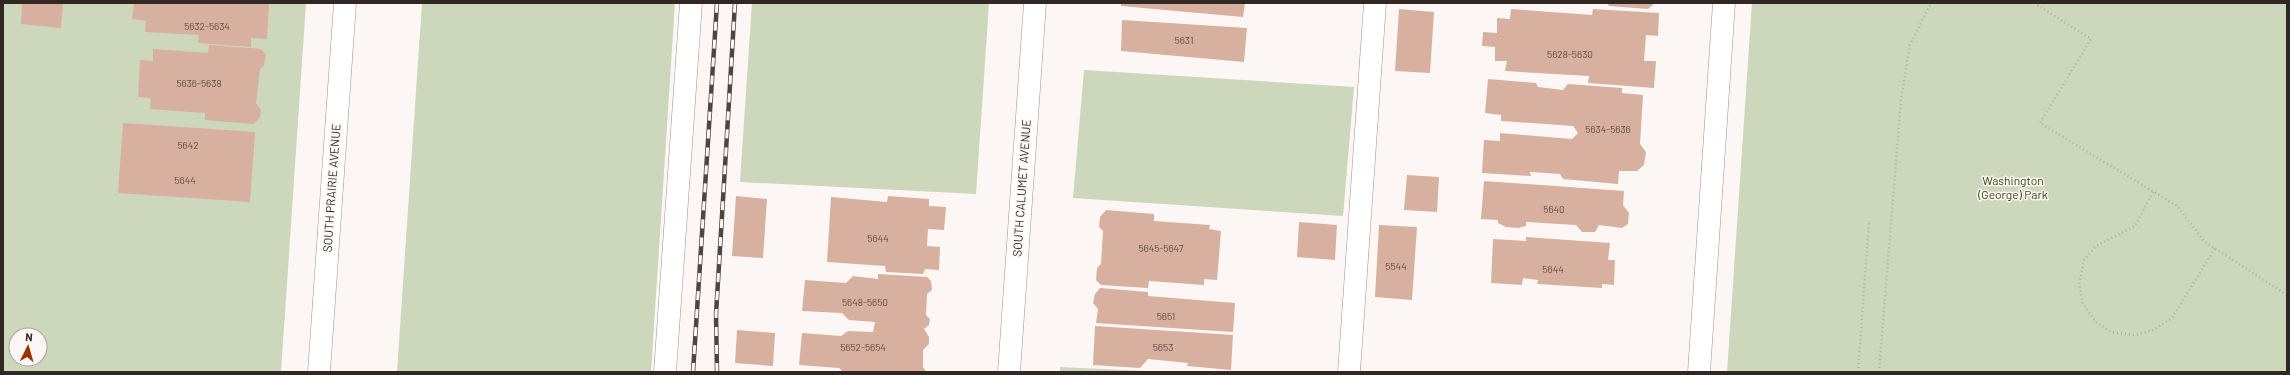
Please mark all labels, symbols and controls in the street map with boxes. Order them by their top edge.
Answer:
house number: 5632-5634 [184,20,230,32]
house number: 5631 [1175,34,1193,46]
house number: 5628-5630 [1547,48,1593,60]
house number: 5636-5638 [176,77,222,89]
street label: SOUTH CALUMET AVENUE [1009,119,1033,257]
street label: SOUTH PRAIRIE AVENUE [320,123,342,253]
house number: 5634-5636 [1585,123,1631,135]
house number: 5642 [177,139,199,151]
park label: Washington (George) Park [1977,173,2048,201]
house number: 5644 [174,174,196,186]
house number: 5640 [1543,203,1565,215]
house number: 5644 [867,232,889,244]
house number: 5645-5647 [1138,242,1184,254]
house number: 5544 [1385,260,1407,272]
house number: 5644 [1542,263,1564,275]
house number: 5648-5650 [842,296,888,308]
house number: 5651 [1157,310,1175,322]
north arrow [8,327,48,367]
text: N [25,330,33,343]
house number: 5652-5654 [840,341,886,353]
house number: 5653 [1153,341,1173,353]

